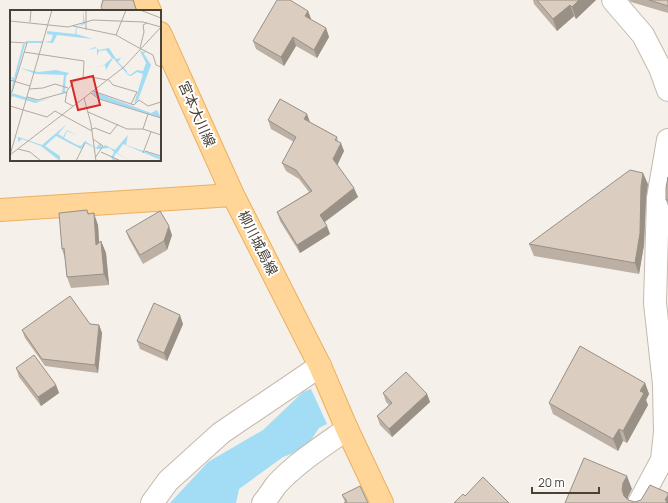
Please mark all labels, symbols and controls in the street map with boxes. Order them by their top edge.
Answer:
inset map [10,10,161,161]
street label: 宮本大川線 [175,78,220,150]
street label: 柳川城島線 [234,207,283,278]
scale bar [532,469,599,495]
text: 20 m [538,474,565,491]

